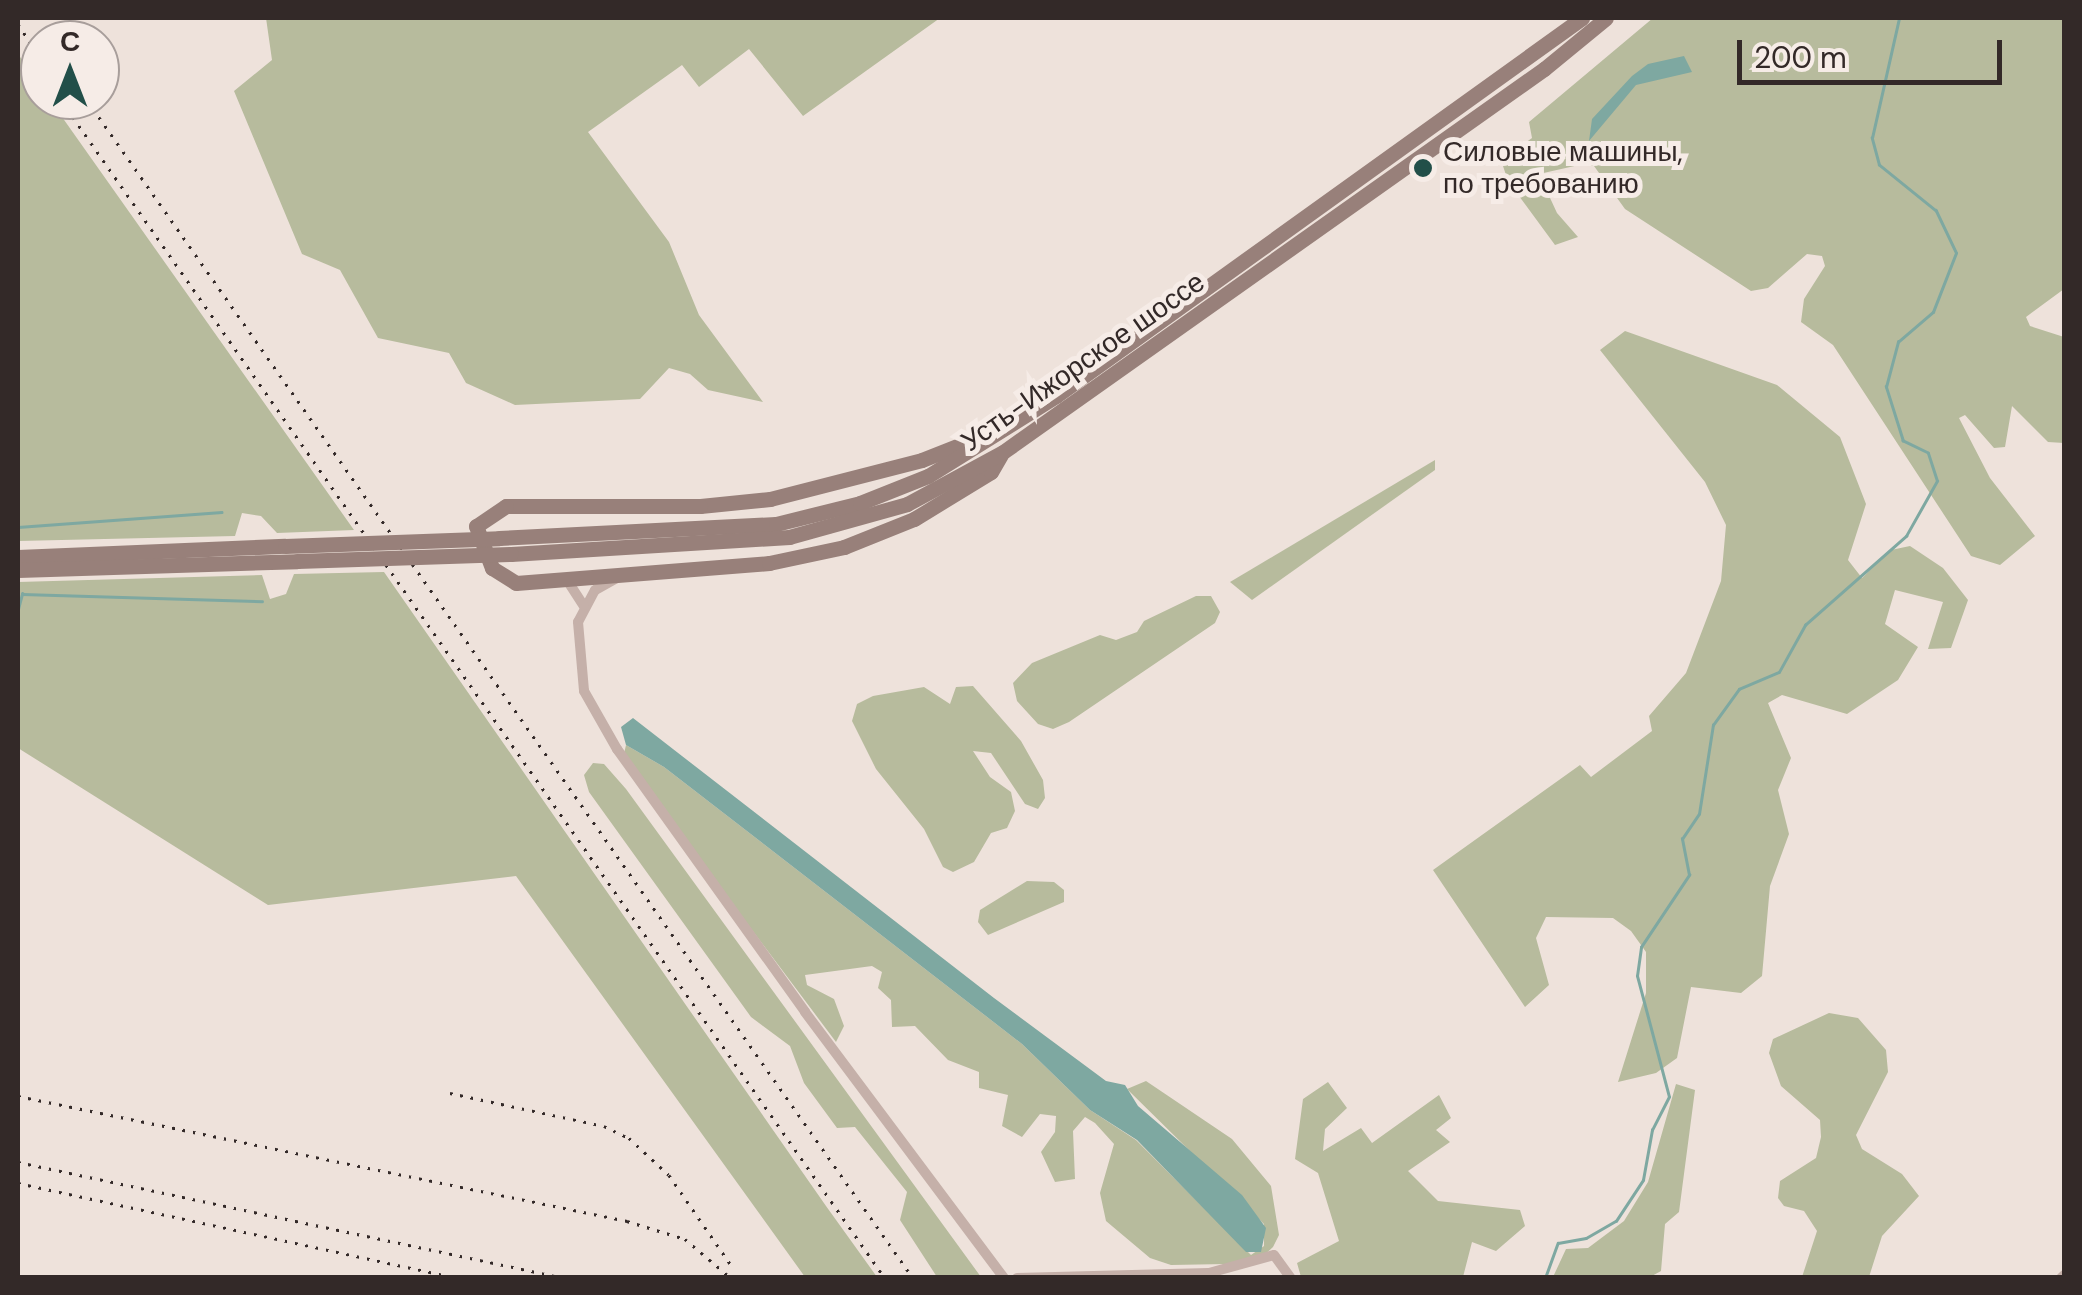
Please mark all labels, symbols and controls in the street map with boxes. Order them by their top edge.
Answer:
north arrow [20,20,120,120]
scale bar [1742,20,2007,82]
text: С [60,23,80,60]
text: 200 m [1754,38,1847,77]
place label: Силовые машины, по требованию [1443,135,1683,201]
marker: Силовые машины, по требованию [1412,157,1434,179]
street label: Усть-Ижорское шоссе [955,265,1211,459]

